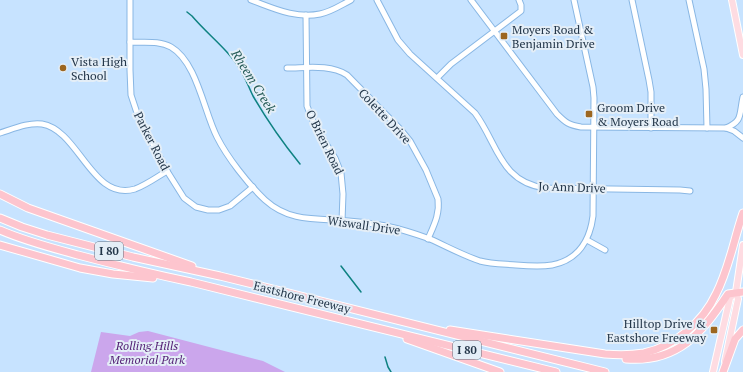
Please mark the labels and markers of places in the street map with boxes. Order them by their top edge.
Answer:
place label: Moyers Road & Benjamin Drive [512,22,595,51]
marker: Moyers Road & Benjamin Drive [499,31,509,41]
place label: Vista High School [71,54,127,83]
marker: Vista High School [58,63,68,73]
place label: Groom Drive & Moyers Road [597,100,679,129]
marker: Groom Drive & Moyers Road [584,109,594,119]
place label: Hilltop Drive & Eastshore Freeway [607,316,707,345]
marker: Hilltop Drive & Eastshore Freeway [709,325,719,335]

